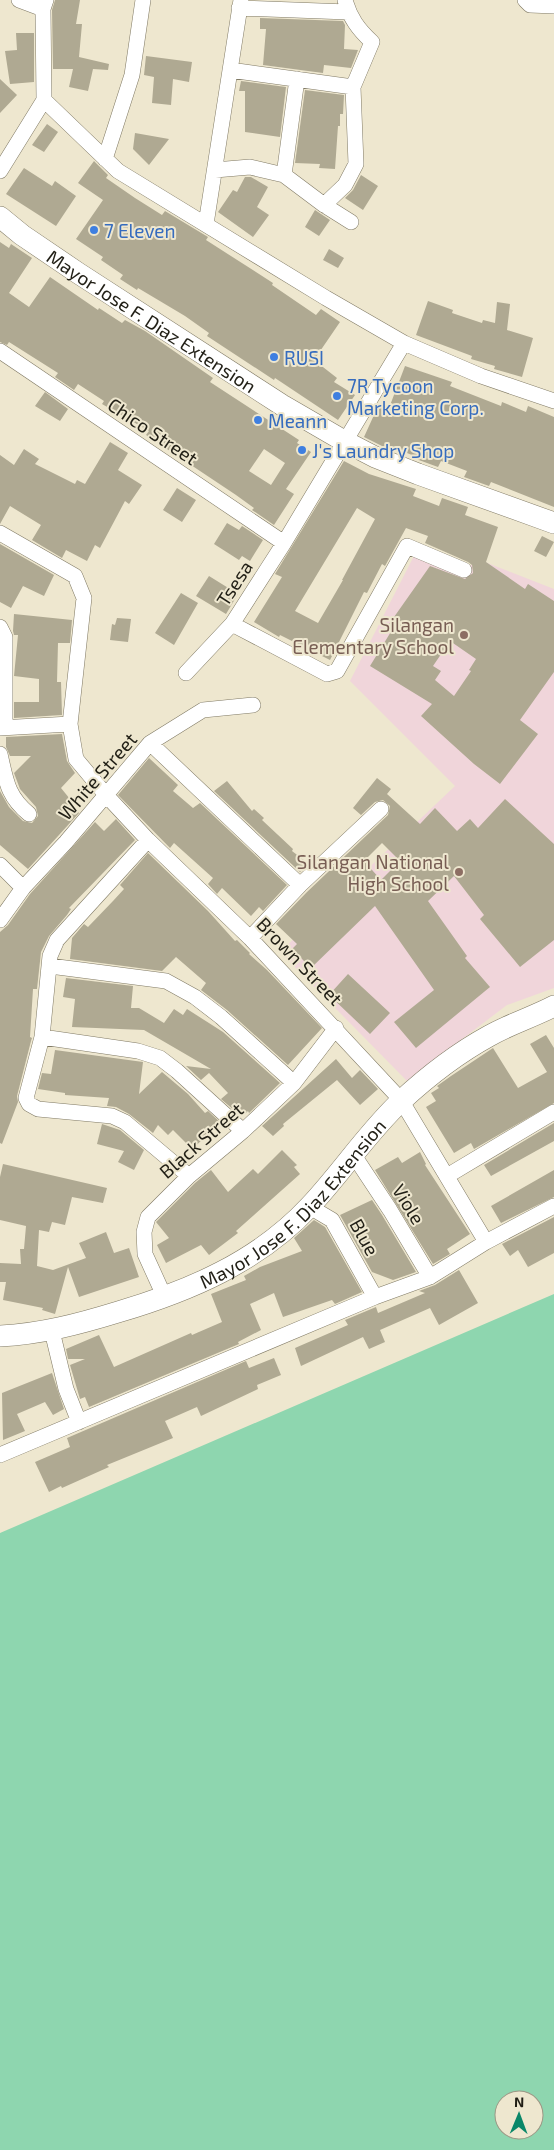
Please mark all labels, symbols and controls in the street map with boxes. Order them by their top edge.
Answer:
place label: 7 Eleven [104,219,176,242]
marker: 7 Eleven [88,224,100,236]
street label: Mayor Jose F. Diaz Extension [43,244,261,397]
place label: RUSI [284,346,324,369]
marker: RUSI [268,351,280,363]
place label: 7R Tycoon Marketing Corp. [347,374,484,419]
marker: 7R Tycoon Marketing Corp. [331,390,343,402]
street label: Chico Street [104,393,202,469]
place label: Meann [268,409,327,432]
marker: Meann [252,414,264,426]
place label: J's Laundry Shop [312,439,454,462]
marker: J's Laundry Shop [296,444,308,456]
street label: Tsesa [211,556,257,610]
place label: Silangan Elementary School [292,613,454,658]
marker: Silangan Elementary School [458,629,470,641]
street label: White Street [53,728,141,824]
place label: Silangan National High School [297,850,449,895]
marker: Silangan National High School [453,866,465,878]
street label: Brown Street [252,912,348,1010]
street label: Black Street [154,1097,248,1183]
street label: Mayor Jose F. Diaz Extension [196,1114,390,1293]
street label: Viole [388,1180,430,1228]
street label: Blue [346,1215,384,1259]
north arrow [494,2090,544,2140]
text: N [514,2093,524,2110]

